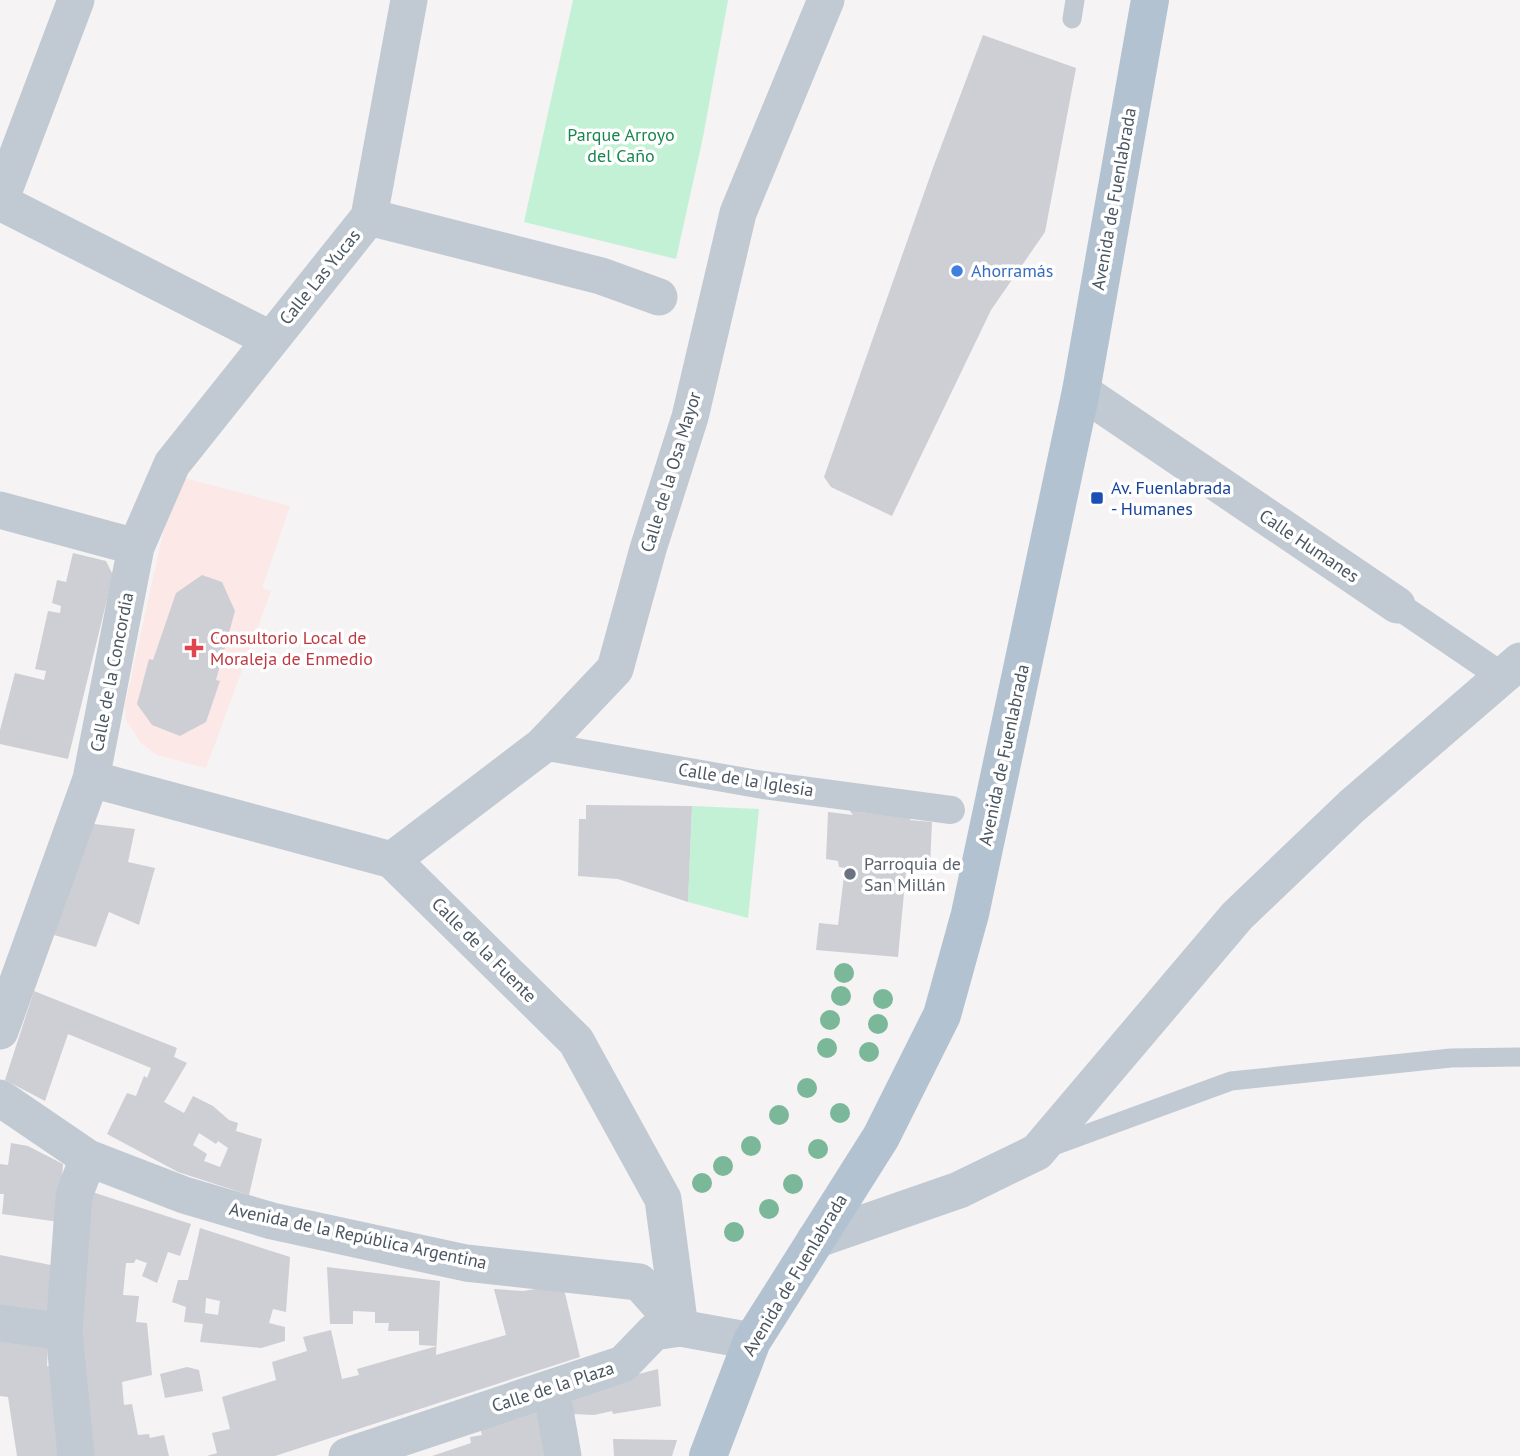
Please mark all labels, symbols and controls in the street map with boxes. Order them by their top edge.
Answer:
street label: Avenida de Fuenlabrada [1086,106,1141,292]
park label: Parque Arroyo del Caño [567,123,675,167]
street label: Calle Las Yucas [274,224,365,329]
place label: Ahorramás [971,259,1053,282]
marker: Ahorramás [949,263,965,279]
street label: Calle de la Osa Mayor [635,389,706,555]
place label: Av. Fuenlabrada - Humanes [1111,476,1231,520]
marker: Av. Fuenlabrada - Humanes [1089,490,1105,506]
street label: Calle Humanes [1255,504,1363,587]
street label: Calle de la Concordia [85,590,138,754]
place label: Consultorio Local de Moraleja de Enmedio [210,626,373,670]
marker: Consultorio Local de Moraleja de Enmedio [184,638,204,658]
street label: Avenida de Fuenlabrada [973,662,1034,848]
street label: Calle de la Iglesia [677,757,815,802]
place label: Parroquia de San Millán [864,852,961,896]
marker: Parroquia de San Millán [842,866,858,882]
street label: Calle de la Fuente [427,892,542,1007]
street label: Avenida de Fuenlabrada [737,1190,852,1360]
street label: Avenida de la República Argentina [227,1197,489,1274]
street label: Calle de la Plaza [489,1356,617,1417]

